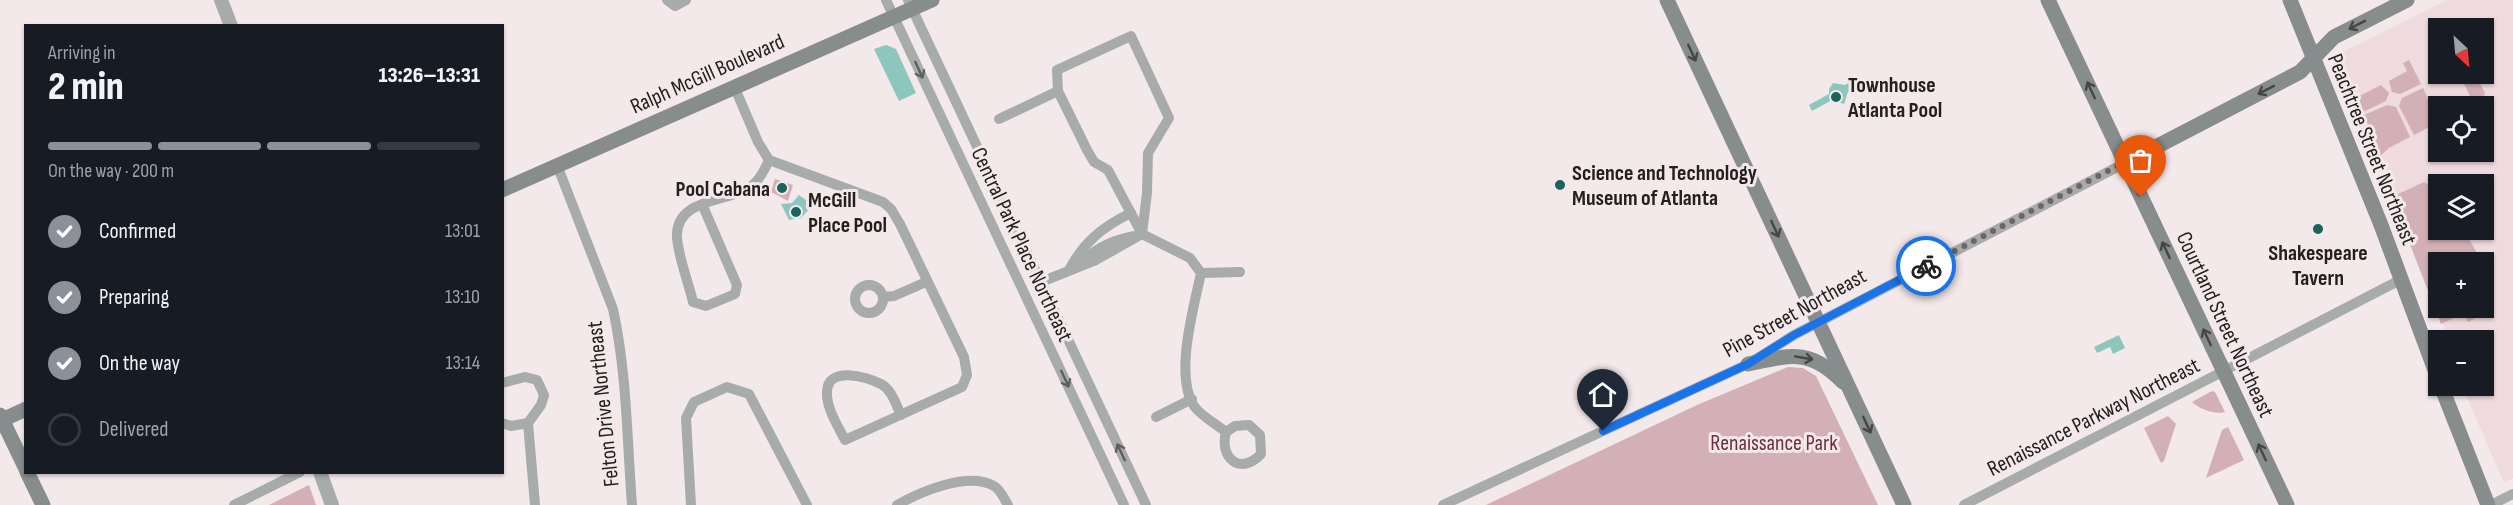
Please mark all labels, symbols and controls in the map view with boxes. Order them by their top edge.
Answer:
north arrow [2428,18,2494,84]
map controls [2428,18,2494,396]
one-way arrow [2349,20,2367,31]
street label: Ralph McGill Boulevard [626,28,789,120]
text: Arriving in [48,41,116,65]
one-way arrow [1686,43,1698,61]
street label: Peachtree Street Northeast [2321,50,2422,249]
one-way arrow [913,60,925,78]
text: 13:26–13:31 [378,62,480,89]
text: 2 min [48,64,124,111]
place label: Townhouse Atlanta Pool [1847,72,1942,124]
one-way arrow [2084,82,2096,100]
one-way arrow [2257,85,2275,96]
marker: Townhouse Atlanta Pool [1829,90,1843,104]
button: locate [2428,96,2494,162]
pin [2115,135,2166,197]
street label: Central Park Place Northeast [965,143,1079,346]
icon: bag [2124,144,2157,177]
text: On the way · 200 m [48,159,174,183]
place label: Science and Technology Museum of Atlanta [1572,160,1757,212]
button: layers [2428,174,2494,240]
place label: Pool Cabana [676,176,770,203]
marker: Science and Technology Museum of Atlanta [1553,178,1567,192]
marker: Pool Cabana [775,181,789,195]
place label: McGill Place Pool [808,187,887,239]
marker: McGill Place Pool [789,205,803,219]
icon: check [48,215,81,248]
text: Confirmed [99,218,176,245]
text: 13:01 [445,219,480,243]
one-way arrow [1769,220,1781,238]
marker: Shakespeare Tavern [2311,222,2325,236]
street label: Courtland Street Northeast [2170,228,2280,422]
courier [1896,236,1956,296]
place label: Shakespeare Tavern [2268,240,2368,292]
one-way arrow [2160,241,2172,259]
icon: bike [1910,250,1943,283]
button: + [2428,252,2494,318]
street label: Pine Street Northeast [1718,263,1872,364]
icon: check [48,281,81,314]
text: Preparing [99,284,169,311]
text: 13:10 [445,285,480,309]
street label: Felton Drive Northeast [581,319,626,488]
one-way arrow [2201,328,2213,346]
button: − [2428,330,2494,396]
icon: check [48,347,81,380]
text: On the way [99,350,180,377]
text: 13:14 [445,351,480,375]
one-way arrow [1794,352,1813,363]
street label: Renaissance Parkway Northeast [1983,352,2205,483]
pin [1577,369,1628,431]
one-way arrow [1060,370,1071,388]
icon: home [1586,378,1619,411]
one-way arrow [1861,415,1873,433]
text: Delivered [99,416,168,443]
park label: Renaissance Park [1710,430,1838,457]
one-way arrow [1114,444,1126,462]
one-way arrow [2255,444,2267,462]

